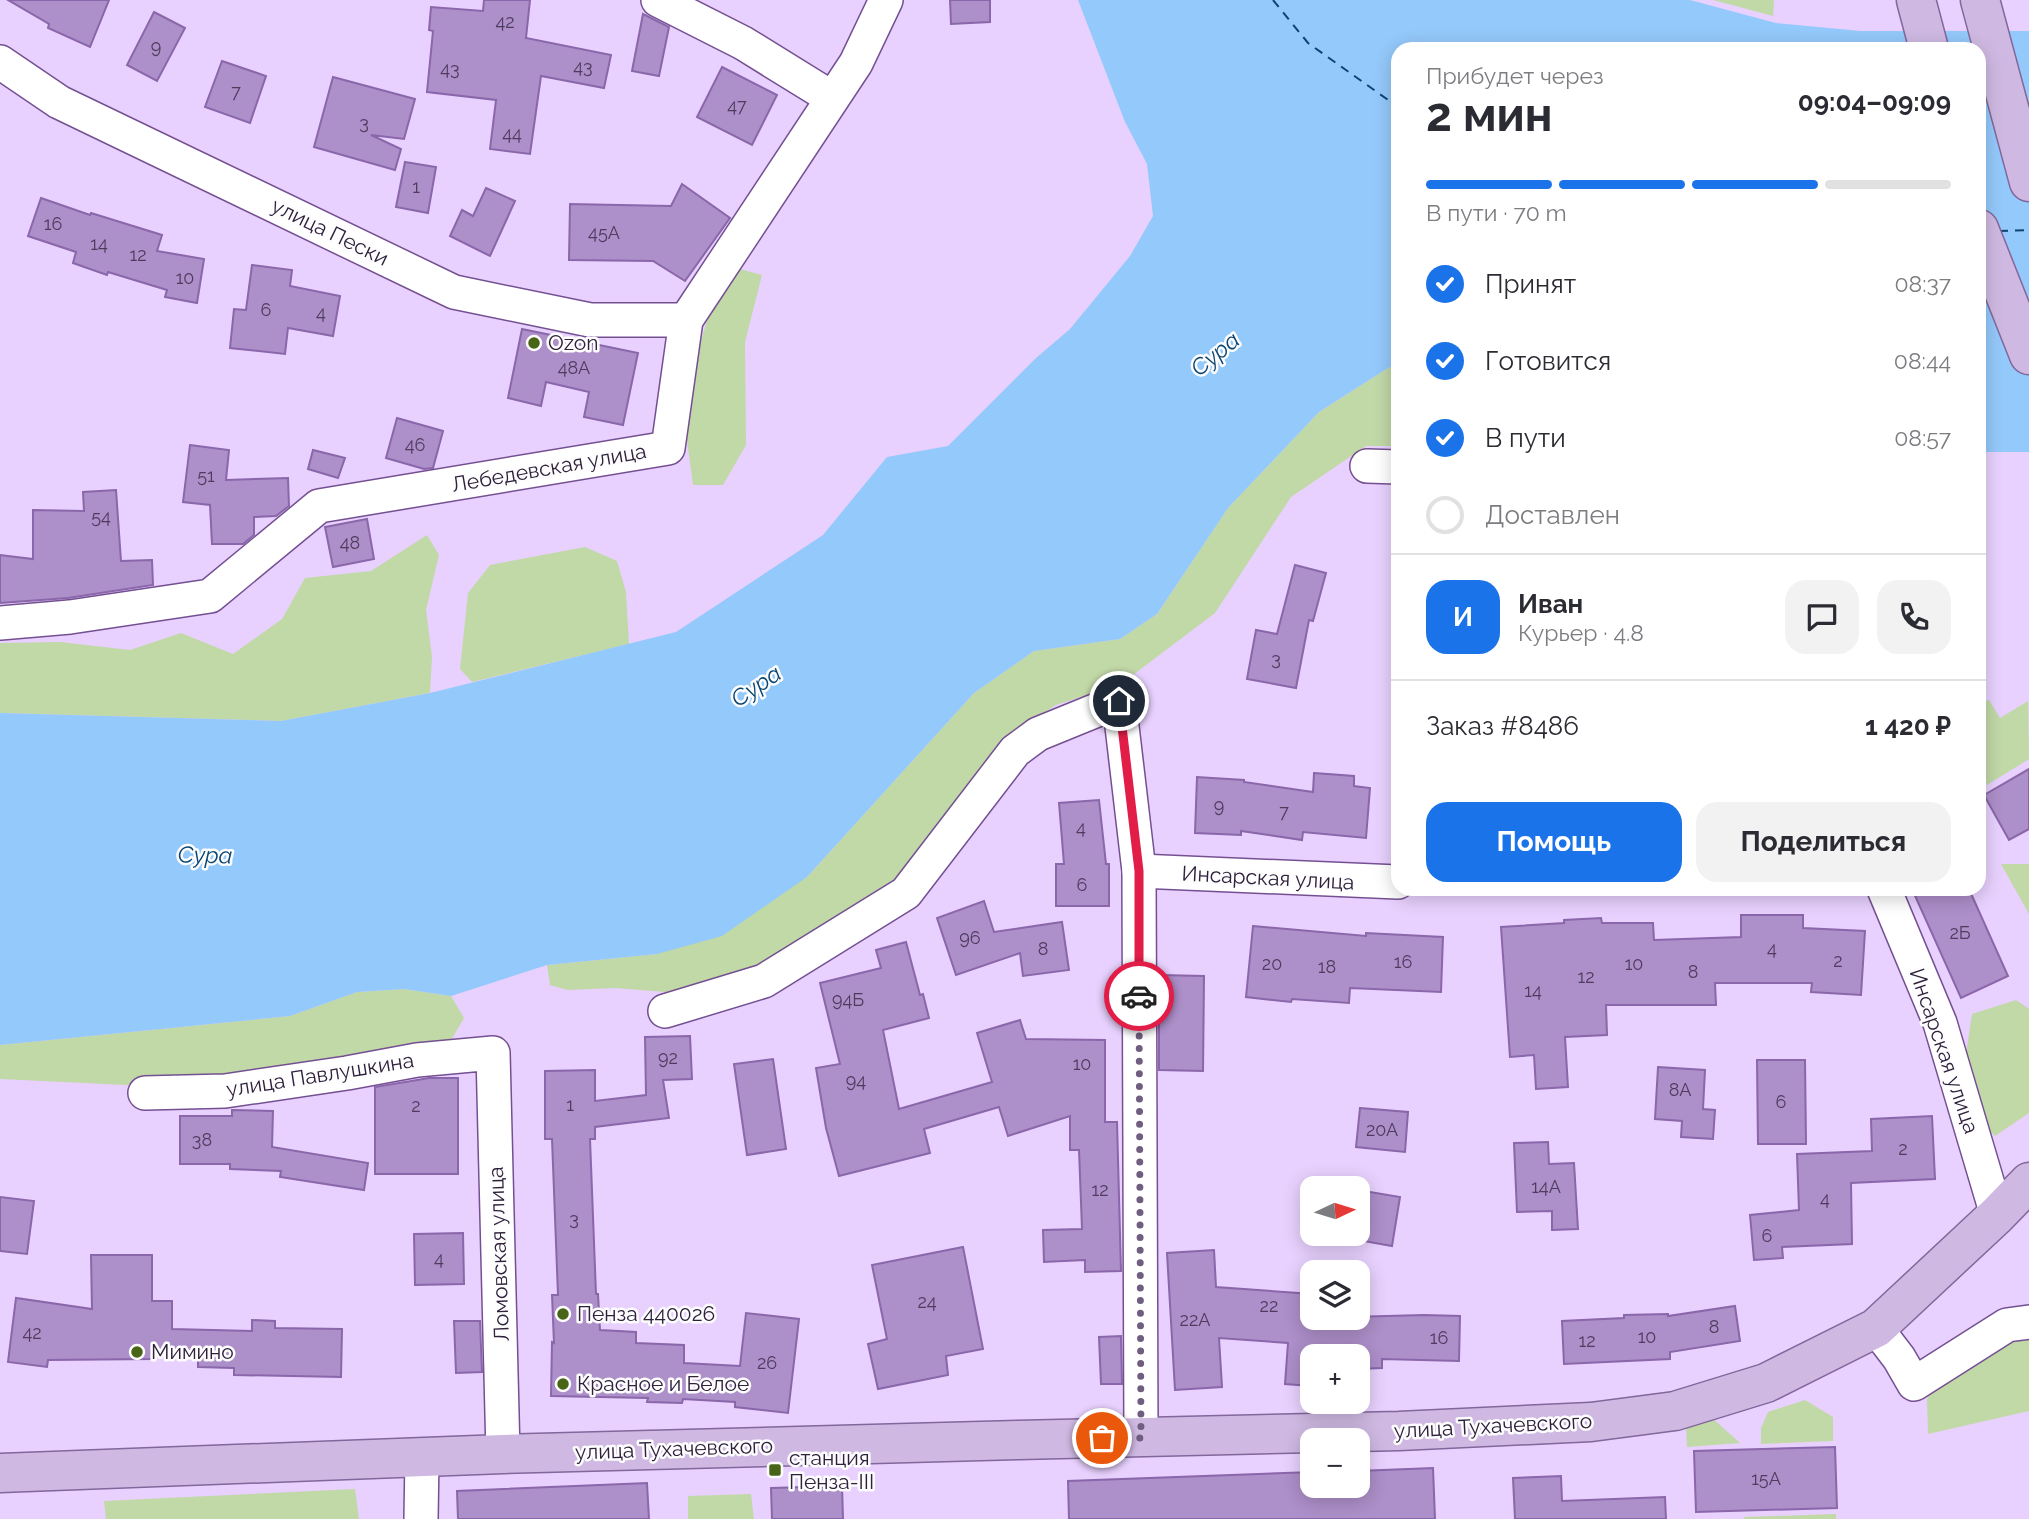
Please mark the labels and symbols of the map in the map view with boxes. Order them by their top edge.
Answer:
house number: 42 [495,11,515,32]
house number: 9 [151,36,161,57]
house number: 43 [573,56,593,77]
house number: 43 [440,58,460,79]
house number: 7 [231,81,241,102]
house number: 47 [727,95,747,116]
house number: 3 [359,112,369,133]
house number: 44 [502,123,522,144]
house number: 1 [412,176,420,197]
street label: улица Пески [268,192,393,271]
house number: 16 [44,213,62,234]
house number: 45А [588,222,620,243]
house number: 14 [90,233,108,254]
house number: 12 [129,244,147,265]
house number: 10 [176,267,194,288]
house number: 6 [261,299,272,320]
house number: 4 [316,302,326,323]
water label: Сура [1185,326,1245,381]
place label: Ozon [548,330,599,355]
marker: Ozon [526,335,542,351]
house number: 48А [558,357,590,378]
house number: 46 [405,434,425,455]
street label: Лебедевская улица [450,438,648,497]
house number: 51 [197,465,215,486]
house number: 54 [91,506,111,527]
house number: 48 [340,532,360,553]
house number: 3 [1271,648,1281,669]
water label: Сура [725,659,786,712]
pin [1089,671,1149,731]
house number: 9 [1214,795,1224,816]
house number: 7 [1279,801,1289,822]
house number: 4 [1076,817,1086,838]
water label: Сура [177,841,233,868]
street label: Инсарская улица [1181,860,1355,895]
house number: 6 [1077,874,1088,895]
house number: 2Б [1949,922,1971,943]
house number: 96 [959,927,981,948]
house number: 8 [1038,938,1048,959]
house number: 4 [1767,938,1777,959]
house number: 2 [1833,950,1843,971]
house number: 16 [1394,951,1412,972]
house number: 20 [1262,953,1282,974]
house number: 10 [1625,953,1643,974]
house number: 18 [1318,956,1336,977]
courier [1104,961,1174,1031]
house number: 8 [1688,961,1698,982]
street label: Инсарская улица [1904,965,1984,1137]
house number: 12 [1577,966,1595,987]
house number: 14 [1524,980,1542,1001]
house number: 94Б [832,989,864,1010]
street label: улица Павлушкина [224,1047,416,1102]
house number: 92 [658,1047,678,1068]
house number: 10 [1073,1053,1091,1074]
house number: 94 [846,1070,866,1091]
house number: 8А [1669,1079,1691,1100]
house number: 6 [1776,1091,1787,1112]
house number: 1 [566,1094,574,1115]
house number: 2 [411,1095,421,1116]
house number: 20А [1366,1119,1398,1140]
house number: 38 [192,1129,212,1150]
house number: 2 [1898,1138,1908,1159]
street label: Ломовская улица [483,1166,514,1342]
north arrow [1300,1176,1370,1246]
house number: 14А [1531,1176,1561,1197]
house number: 12 [1091,1179,1109,1200]
house number: 4 [1820,1188,1830,1209]
house number: 3 [569,1208,579,1229]
house number: 6 [1762,1225,1773,1246]
house number: 4 [434,1248,444,1269]
house number: 24 [917,1291,937,1312]
house number: 22 [1260,1295,1278,1316]
place label: Пенза 440026 [577,1301,715,1326]
marker: Пенза 440026 [555,1306,571,1322]
house number: 22А [1180,1309,1210,1330]
house number: 8 [1709,1316,1719,1337]
house number: 42 [22,1322,42,1343]
house number: 10 [1638,1326,1656,1347]
house number: 16 [1430,1327,1448,1348]
house number: 12 [1578,1330,1596,1351]
place label: Мимино [151,1339,234,1364]
marker: Мимино [129,1344,145,1360]
house number: 26 [757,1352,777,1373]
place label: Красное и Белое [577,1371,749,1396]
marker: Красное и Белое [555,1376,571,1392]
pin [1072,1408,1132,1468]
street label: улица Тухачевского [1393,1408,1593,1443]
street label: улица Тухачевского [574,1433,774,1464]
place label: станция Пенза-III [789,1445,874,1494]
marker: станция Пенза-III [767,1462,783,1478]
house number: 15А [1751,1468,1781,1489]

